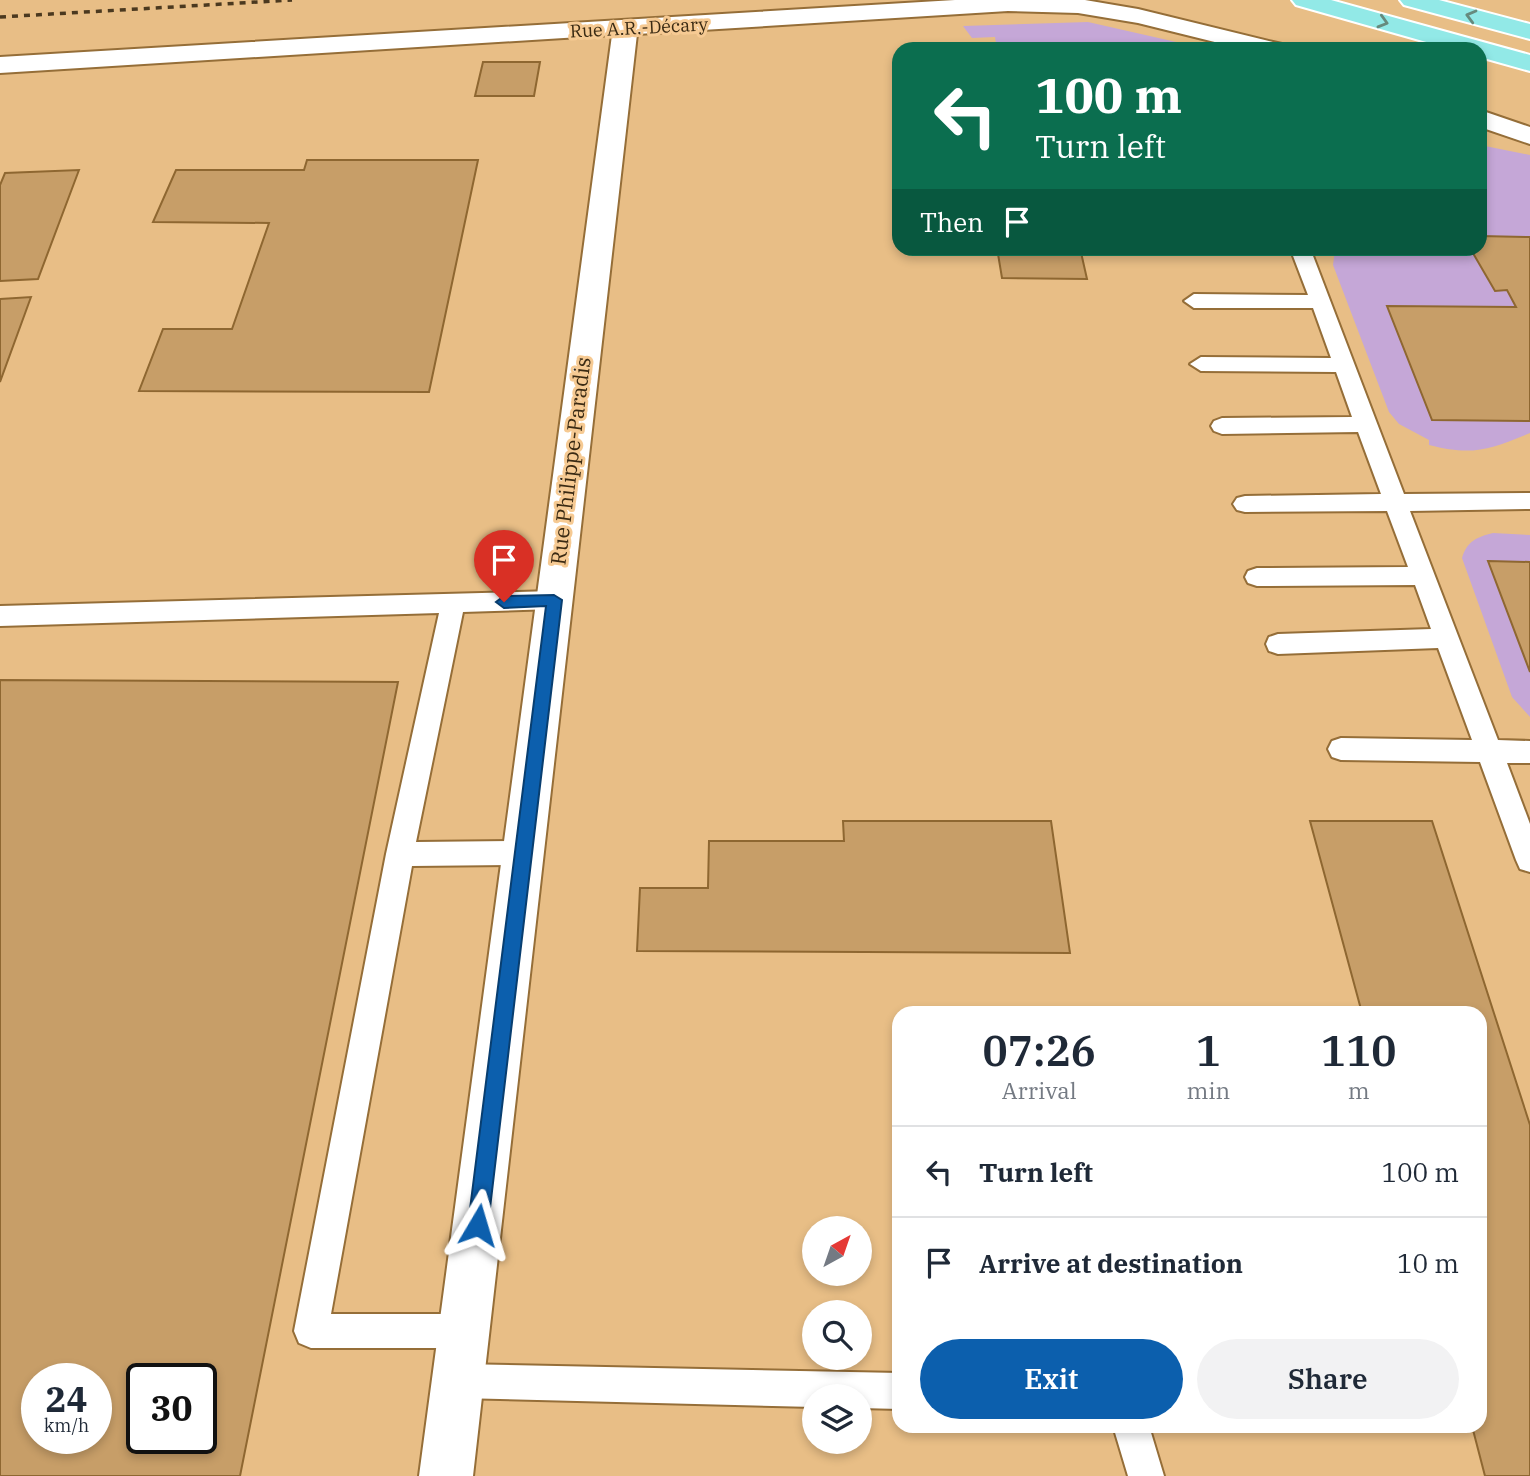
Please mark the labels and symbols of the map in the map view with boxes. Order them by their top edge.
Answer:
one-way arrow [1465,10,1477,24]
street label: Rue A.R.-Décary [569,12,709,43]
one-way arrow [1377,14,1389,28]
street label: Rue Philippe-Paradis [543,355,597,566]
pin [474,530,534,602]
position arrow [441,1188,515,1262]
north arrow [802,1216,872,1286]
speed limit sign: 30 [126,1363,217,1454]

